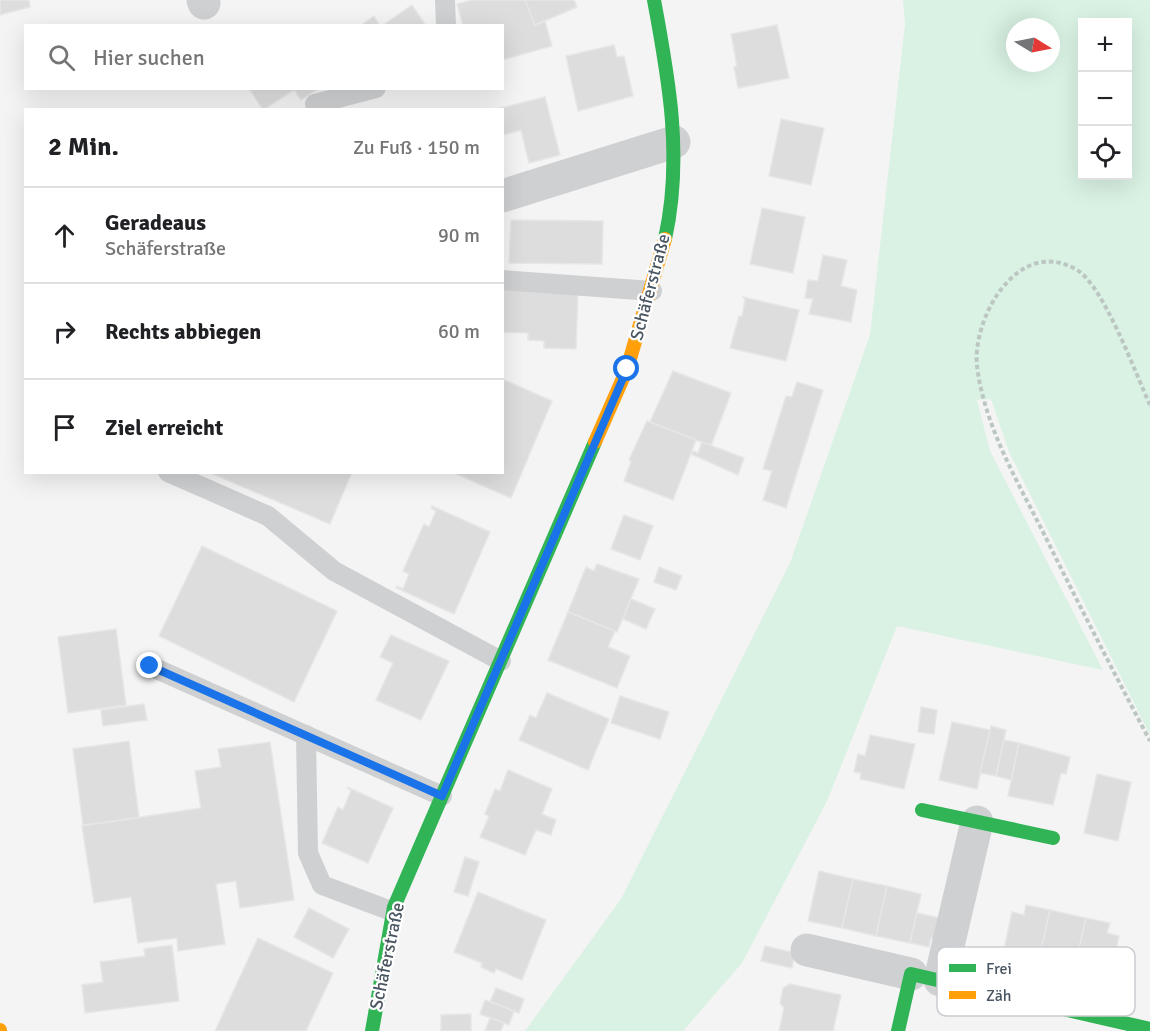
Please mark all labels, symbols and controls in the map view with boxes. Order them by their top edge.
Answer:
north arrow [1006,18,1060,72]
map controls [1078,18,1132,180]
button: + [1078,18,1132,72]
search box [24,24,504,90]
icon: search [45,41,78,74]
text: Hier suchen [93,44,205,71]
button: − [1078,72,1132,126]
button: locate [1078,126,1132,180]
text: 2 Min. [48,131,119,163]
text: Zu Fuß · 150 m [353,135,480,160]
text: Geradeaus [105,209,206,236]
icon: ahead [48,219,81,252]
text: 90 m [438,223,480,248]
street label: Schäferstraße [625,232,675,342]
text: Schäferstraße [105,236,226,261]
icon: right [48,315,81,348]
text: Rechts abbiegen [105,318,261,345]
text: 60 m [438,319,480,344]
route start [613,355,639,381]
icon: arrive [48,411,81,444]
text: Ziel erreicht [105,414,223,441]
route end [136,652,162,678]
street label: Schäferstraße [365,900,409,1012]
legend [937,947,1135,1016]
text: Frei [986,959,1012,979]
text: Zäh [986,986,1012,1006]

